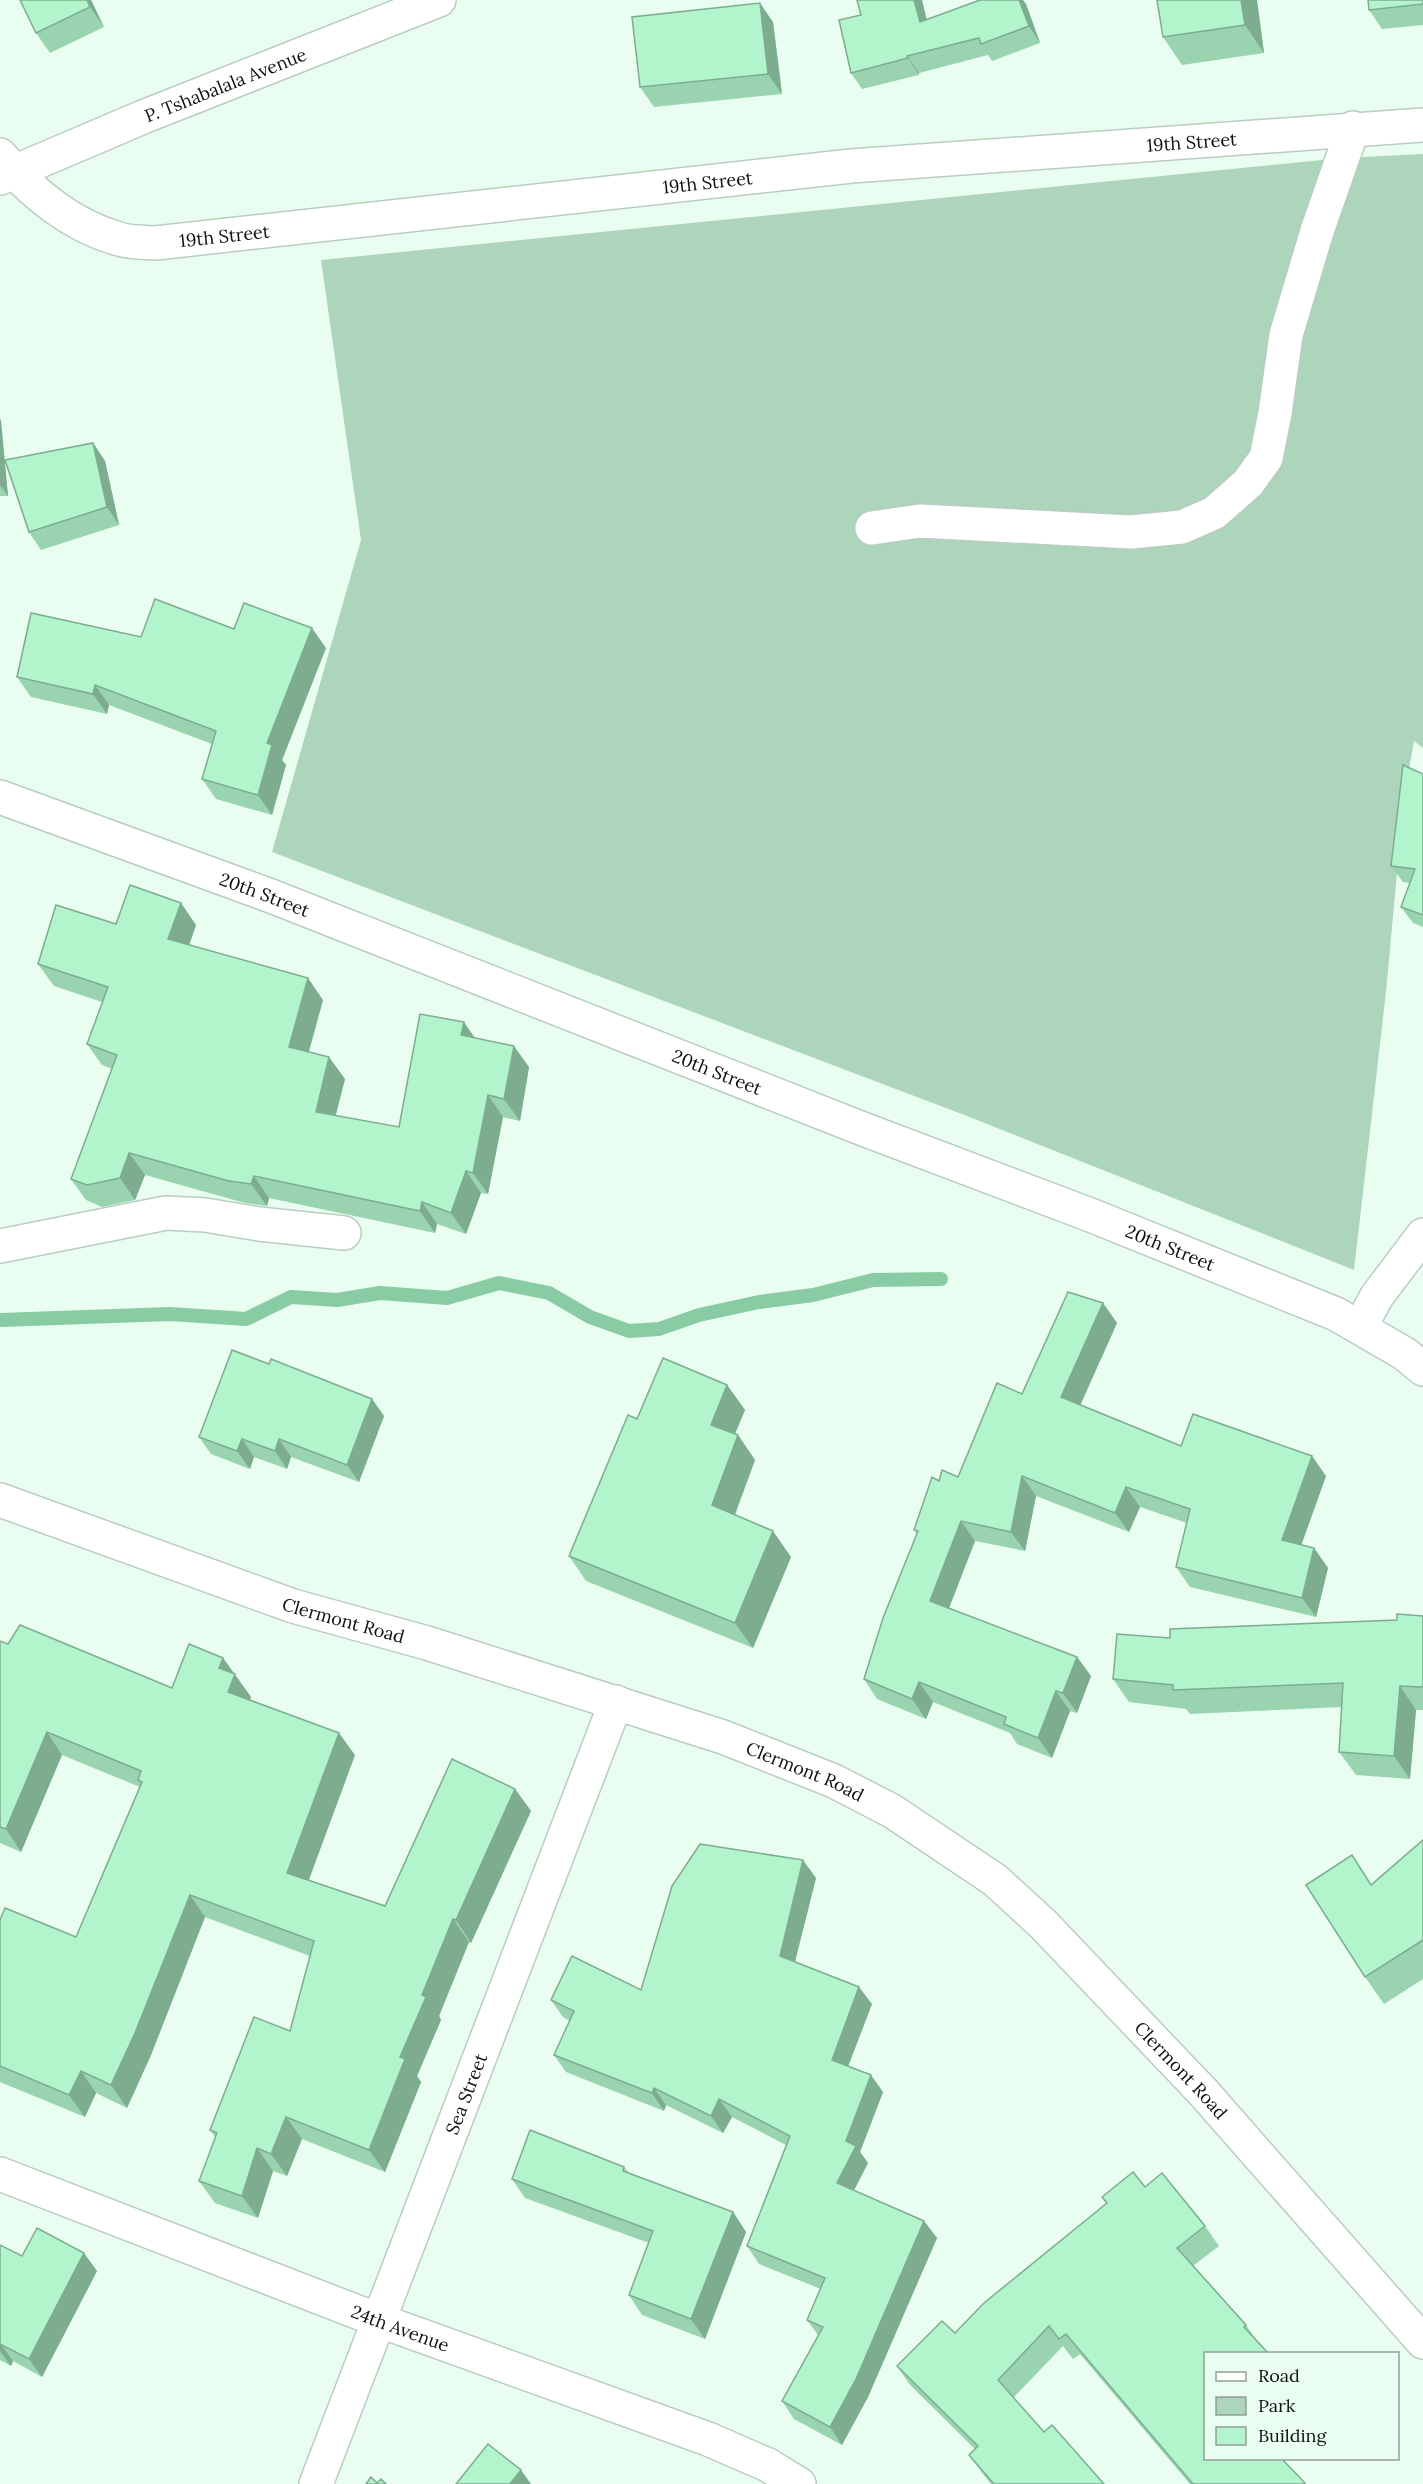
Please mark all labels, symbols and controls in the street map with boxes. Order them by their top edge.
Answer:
street label: P. Tshabalala Avenue [141,42,310,127]
street label: 19th Street [1146,127,1238,156]
street label: 19th Street [661,165,754,198]
street label: 19th Street [178,219,271,252]
street label: 20th Street [217,867,313,922]
street label: 20th Street [669,1044,765,1100]
street label: 20th Street [1122,1219,1218,1276]
street label: Clermont Road [279,1592,408,1648]
street label: Clermont Road [743,1736,868,1806]
street label: Clermont Road [1130,2016,1233,2124]
street label: Sea Street [440,2050,492,2138]
street label: 24th Avenue [348,2299,453,2356]
legend [1204,2352,1399,2460]
text: Road [1258,2364,1300,2387]
text: Park [1258,2394,1296,2417]
text: Building [1258,2424,1328,2447]

